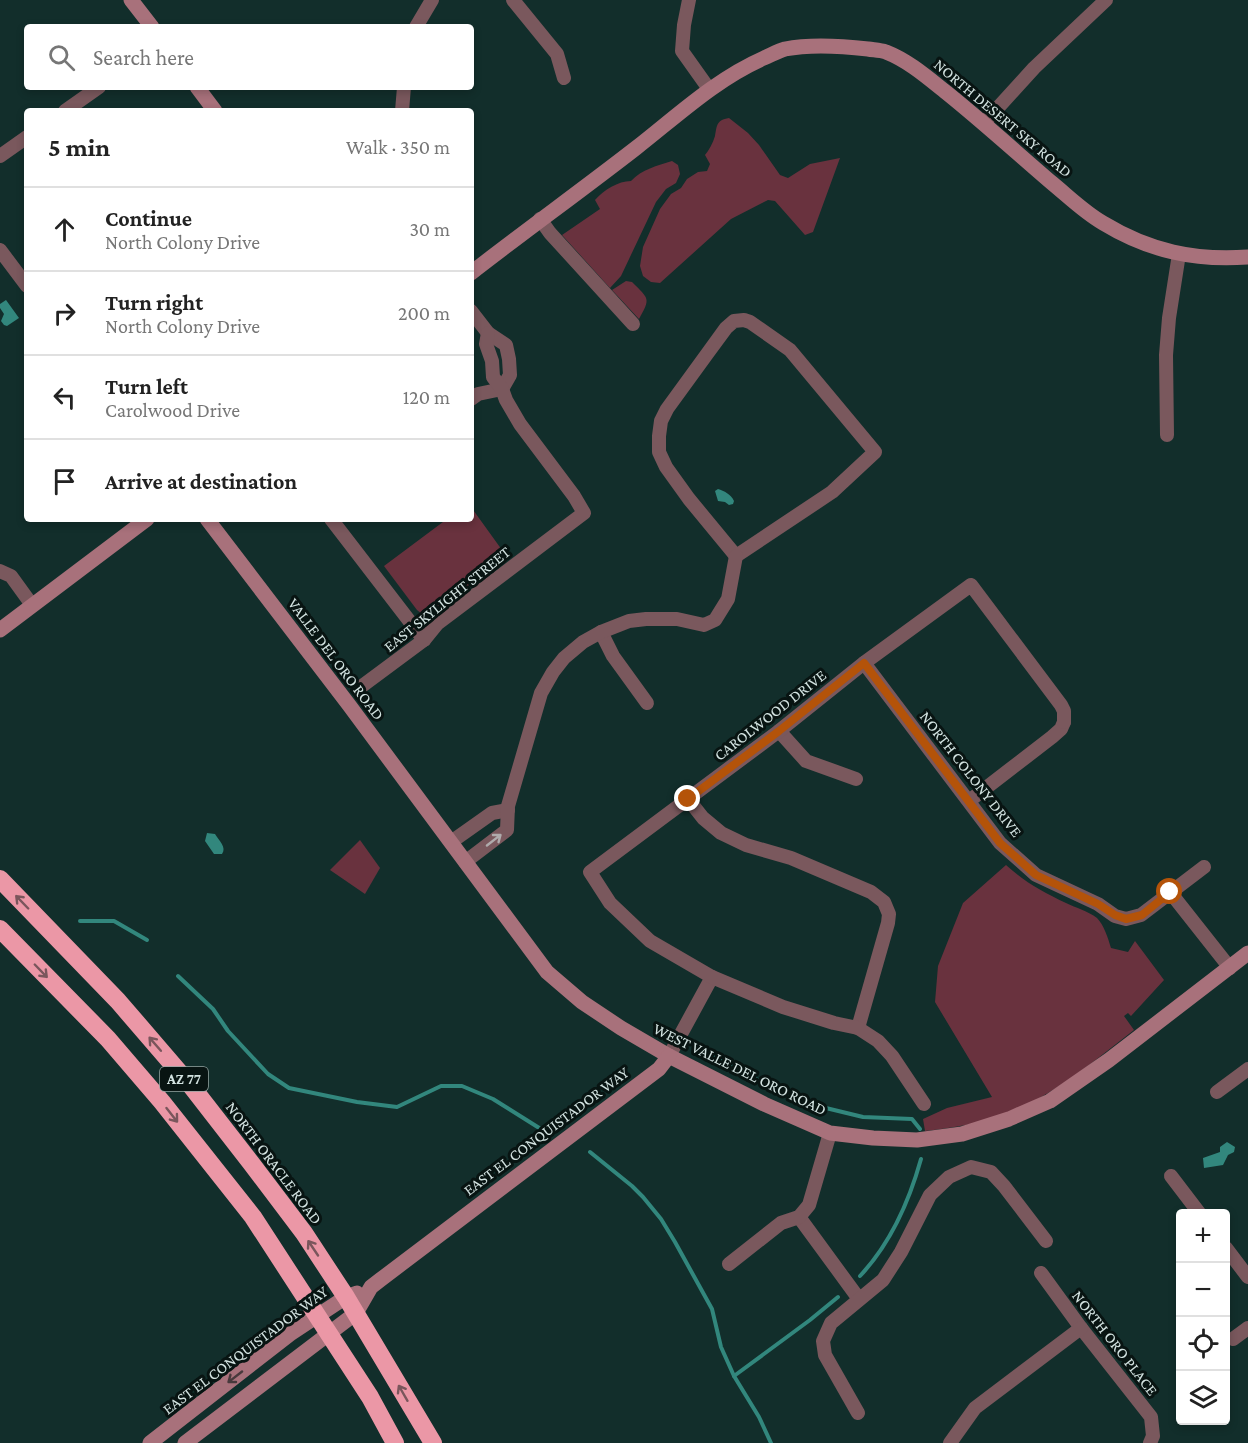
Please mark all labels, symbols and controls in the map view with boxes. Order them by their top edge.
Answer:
search box [24,24,474,90]
icon: search [45,41,78,74]
text: Search here [93,45,194,70]
street label: NORTH DESERT SKY ROAD [931,56,1075,180]
text: 5 min [48,133,110,162]
text: Walk · 350 m [346,136,450,158]
text: Continue [105,206,192,231]
icon: ahead [48,213,81,246]
text: 30 m [409,218,450,240]
text: North Colony Drive [105,231,260,253]
text: Turn right [105,290,203,315]
icon: right [48,297,81,330]
text: 200 m [398,302,450,324]
text: North Colony Drive [105,315,260,337]
text: Turn left [105,374,188,399]
icon: left [48,381,81,414]
text: 120 m [403,386,450,408]
text: Carolwood Drive [105,399,240,421]
icon: arrive [48,465,81,498]
text: Arrive at destination [105,469,297,494]
street label: EAST SKYLIGHT STREET [381,543,514,655]
street label: VALLE DEL ORO ROAD [285,595,387,723]
street label: CAROLWOOD DRIVE [711,666,829,764]
street label: NORTH COLONY DRIVE [917,708,1026,840]
route end [674,785,700,811]
one-way arrow [486,834,502,847]
route start [1156,878,1182,904]
one-way arrow [15,895,29,910]
one-way arrow [33,964,48,979]
street label: WEST VALLE DEL ORO ROAD [651,1020,829,1118]
one-way arrow [148,1037,162,1052]
street label: EAST EL CONQUISTADOR WAY [460,1063,632,1199]
road number: AZ 77 [160,1067,208,1091]
street label: NORTH ORACLE ROAD [223,1099,325,1227]
one-way arrow [166,1107,179,1123]
map controls [1176,1209,1230,1425]
button: + [1176,1209,1230,1263]
one-way arrow [307,1240,319,1257]
button: − [1176,1263,1230,1317]
street label: EAST EL CONQUISTADOR WAY [159,1282,331,1418]
street label: NORTH ORO PLACE [1069,1287,1161,1399]
button: locate [1176,1317,1230,1371]
one-way arrow [228,1370,244,1383]
button: layers [1176,1371,1230,1425]
one-way arrow [397,1384,408,1402]

